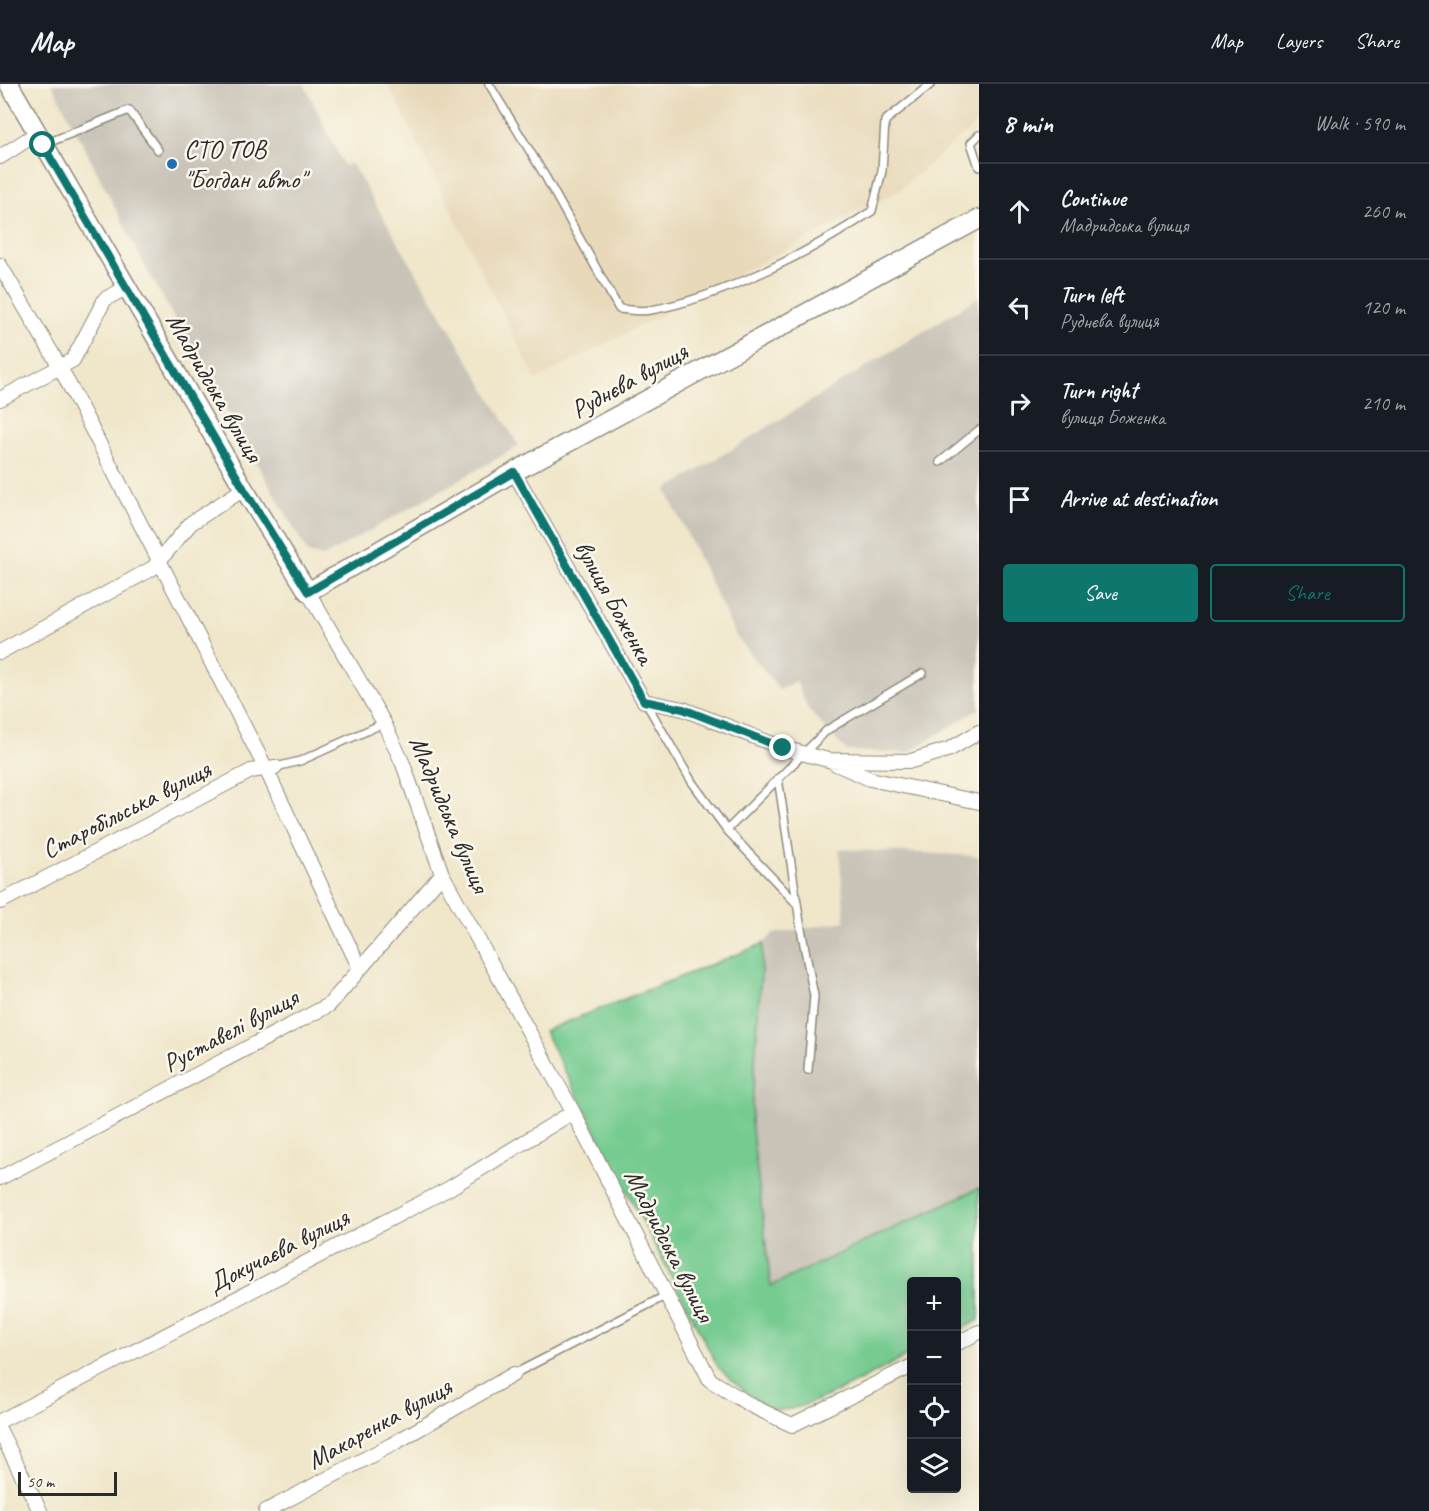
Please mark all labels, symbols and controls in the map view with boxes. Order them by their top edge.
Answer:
text: Map [30,24,73,59]
text: Map [1210,28,1243,54]
text: Layers [1276,28,1322,54]
text: Share [1355,28,1399,54]
text: 8 min [1003,107,1053,140]
text: Walk · 590 m [1315,111,1405,136]
route start [29,131,55,157]
place label: СТО ТОВ "Богдан авто" [184,133,310,196]
marker: СТО ТОВ "Богдан авто" [165,157,179,171]
text: Continue [1060,185,1126,213]
icon: ahead [1003,195,1036,228]
text: 260 m [1362,199,1405,224]
text: Мадридська вулиця [1060,213,1188,238]
text: Turn left [1060,281,1124,309]
icon: left [1003,291,1036,324]
text: 120 m [1362,295,1405,320]
street label: Мадридська вулиця [159,307,272,470]
text: Руднєва вулиця [1060,309,1159,334]
street label: Руднєва вулиця [565,334,695,426]
text: Turn right [1060,377,1137,405]
icon: right [1003,387,1036,420]
text: 210 m [1362,391,1405,416]
text: вулиця Боженка [1060,405,1165,430]
icon: arrive [1003,483,1036,516]
text: Arrive at destination [1060,485,1217,513]
street label: вулиця Боженка [567,534,663,672]
button: Save [1003,564,1198,622]
button: Share [1210,564,1405,622]
street label: Мадридська вулиця [402,731,498,899]
route end [769,734,795,760]
street label: Старобільська вулиця [36,752,218,866]
street label: Руставелі вулиця [157,980,305,1080]
street label: Мадридська вулиця [617,1163,723,1329]
street label: Докучаєва вулиця [202,1200,356,1300]
map controls [907,1277,961,1493]
button: + [907,1277,961,1331]
button: − [907,1331,961,1385]
street label: Макаренка вулиця [301,1369,459,1477]
button: locate [907,1385,961,1439]
button: layers [907,1439,961,1493]
scale bar [18,1469,117,1496]
text: 50 m [27,1472,54,1492]

